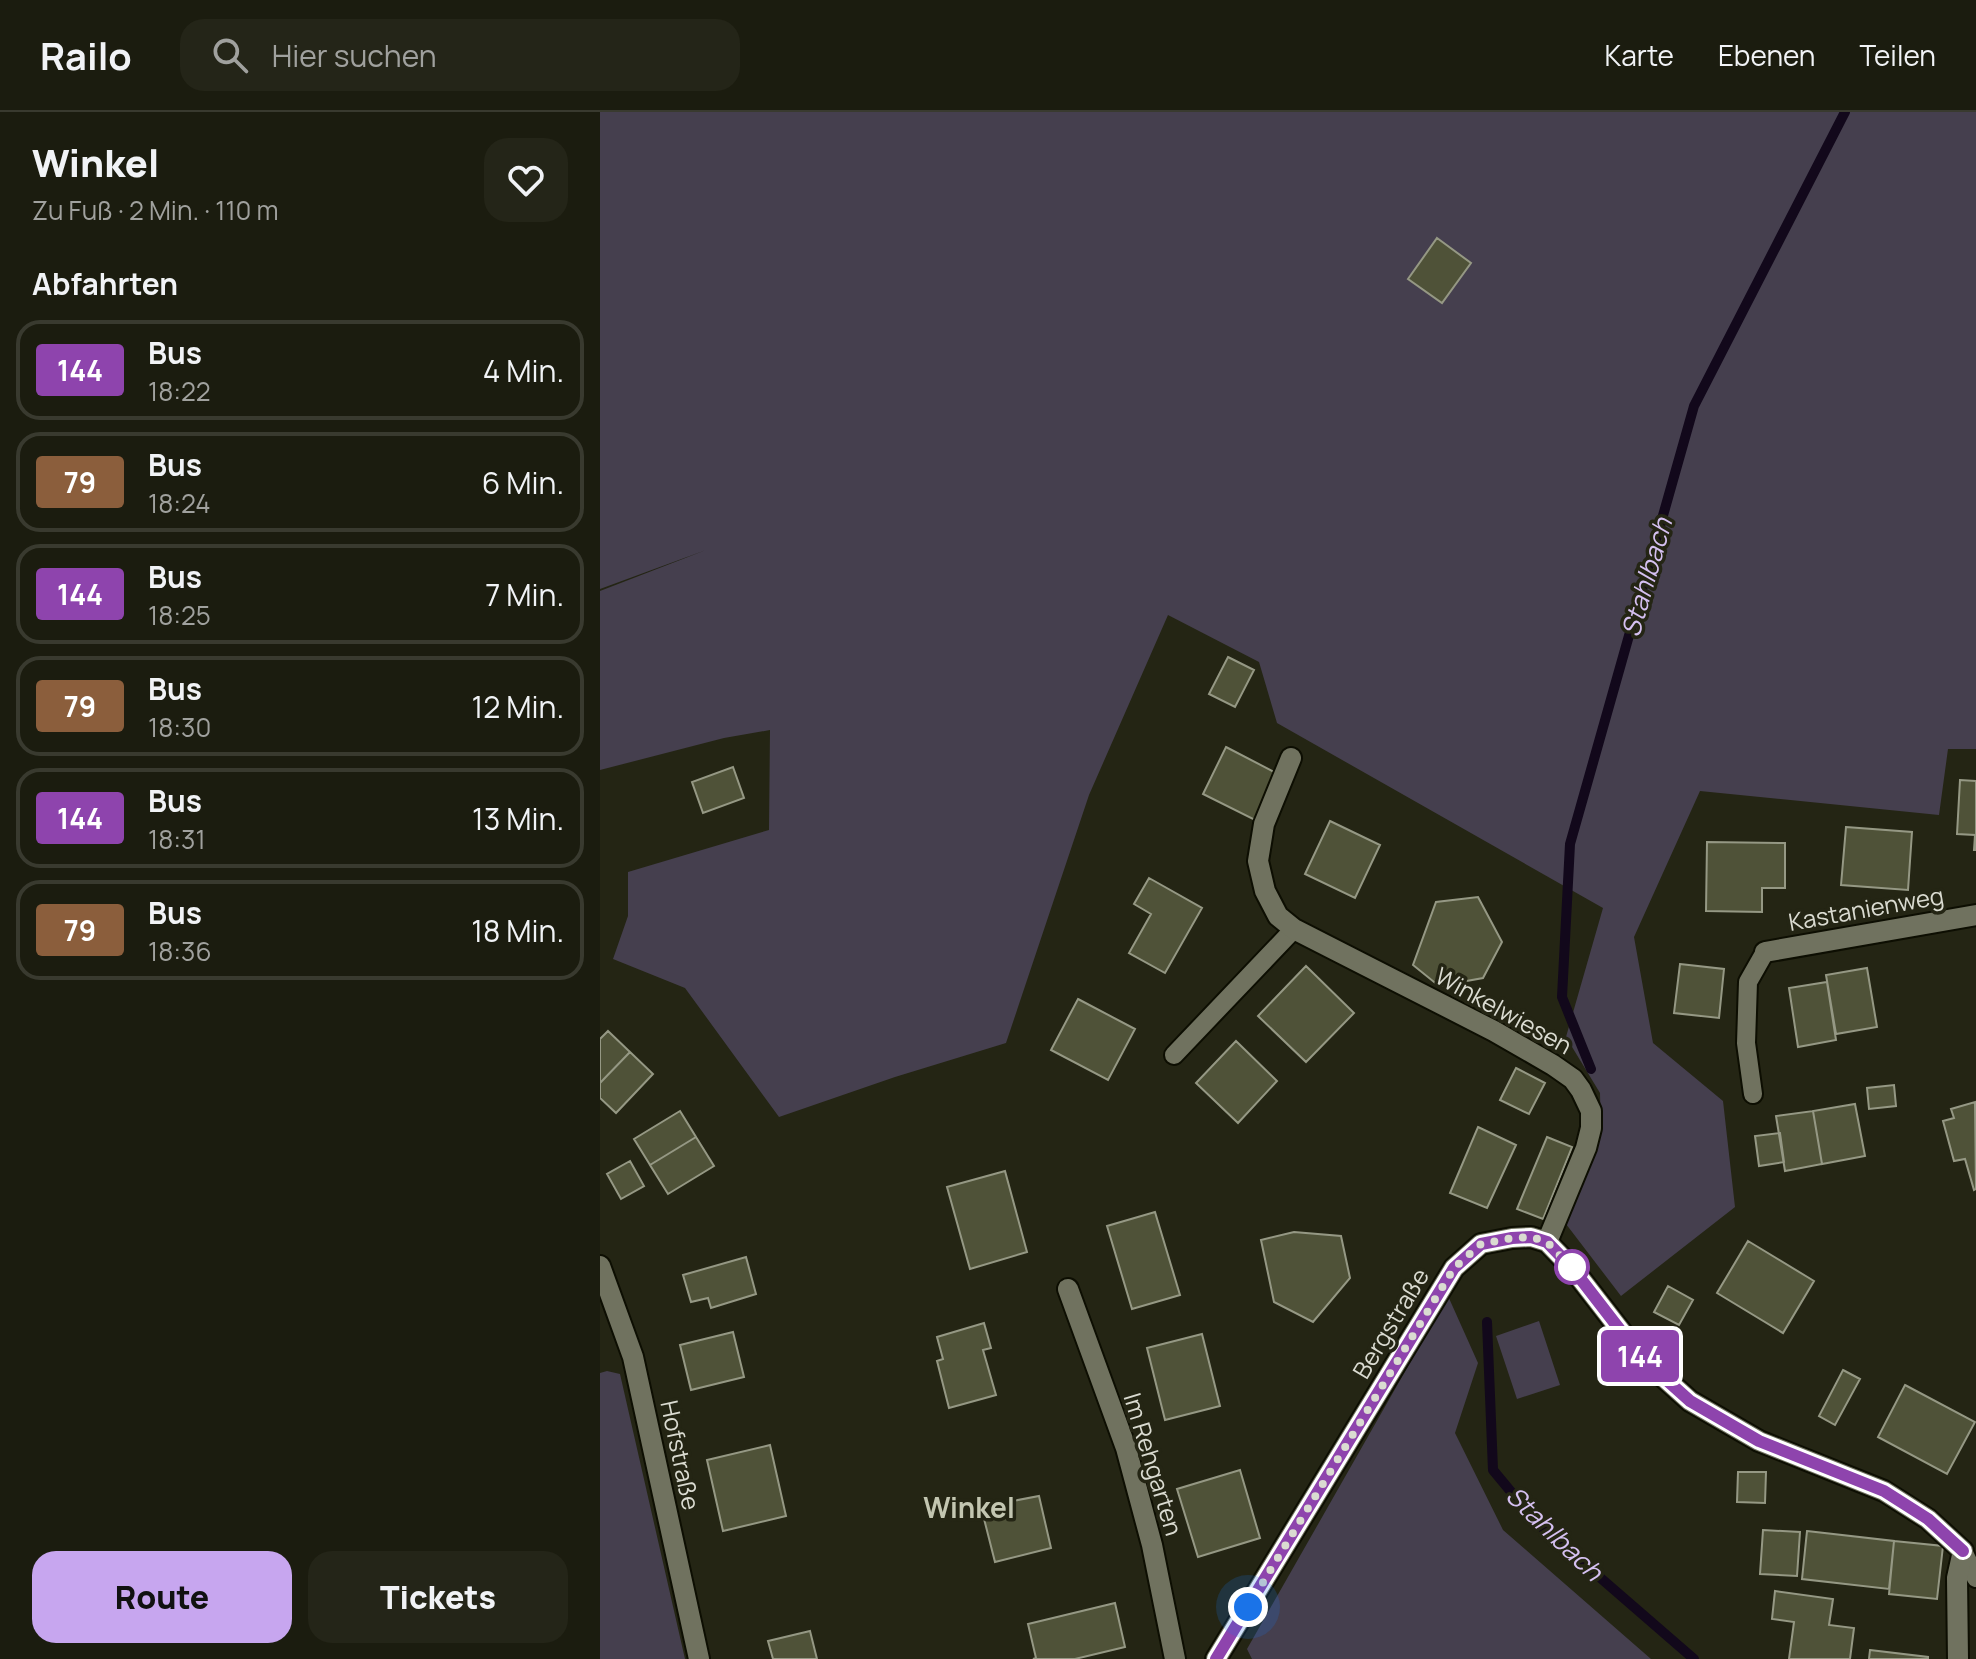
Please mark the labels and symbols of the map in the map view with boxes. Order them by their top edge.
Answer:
water label: Stahlbach [1612,512,1681,641]
street label: Kastanienweg [1786,878,1946,938]
street label: Winkelwiesen [1430,959,1578,1061]
unlabelled marker [1555,1250,1589,1284]
street label: Bergstraße [1344,1262,1436,1384]
line badge: 144 [1594,1330,1686,1382]
street label: Im Rehgarten [1117,1389,1191,1539]
street label: Hofstraße [653,1397,709,1513]
water label: Stahlbach [1499,1478,1613,1589]
district label: Winkel [923,1488,1015,1526]
your location [1228,1587,1268,1627]

